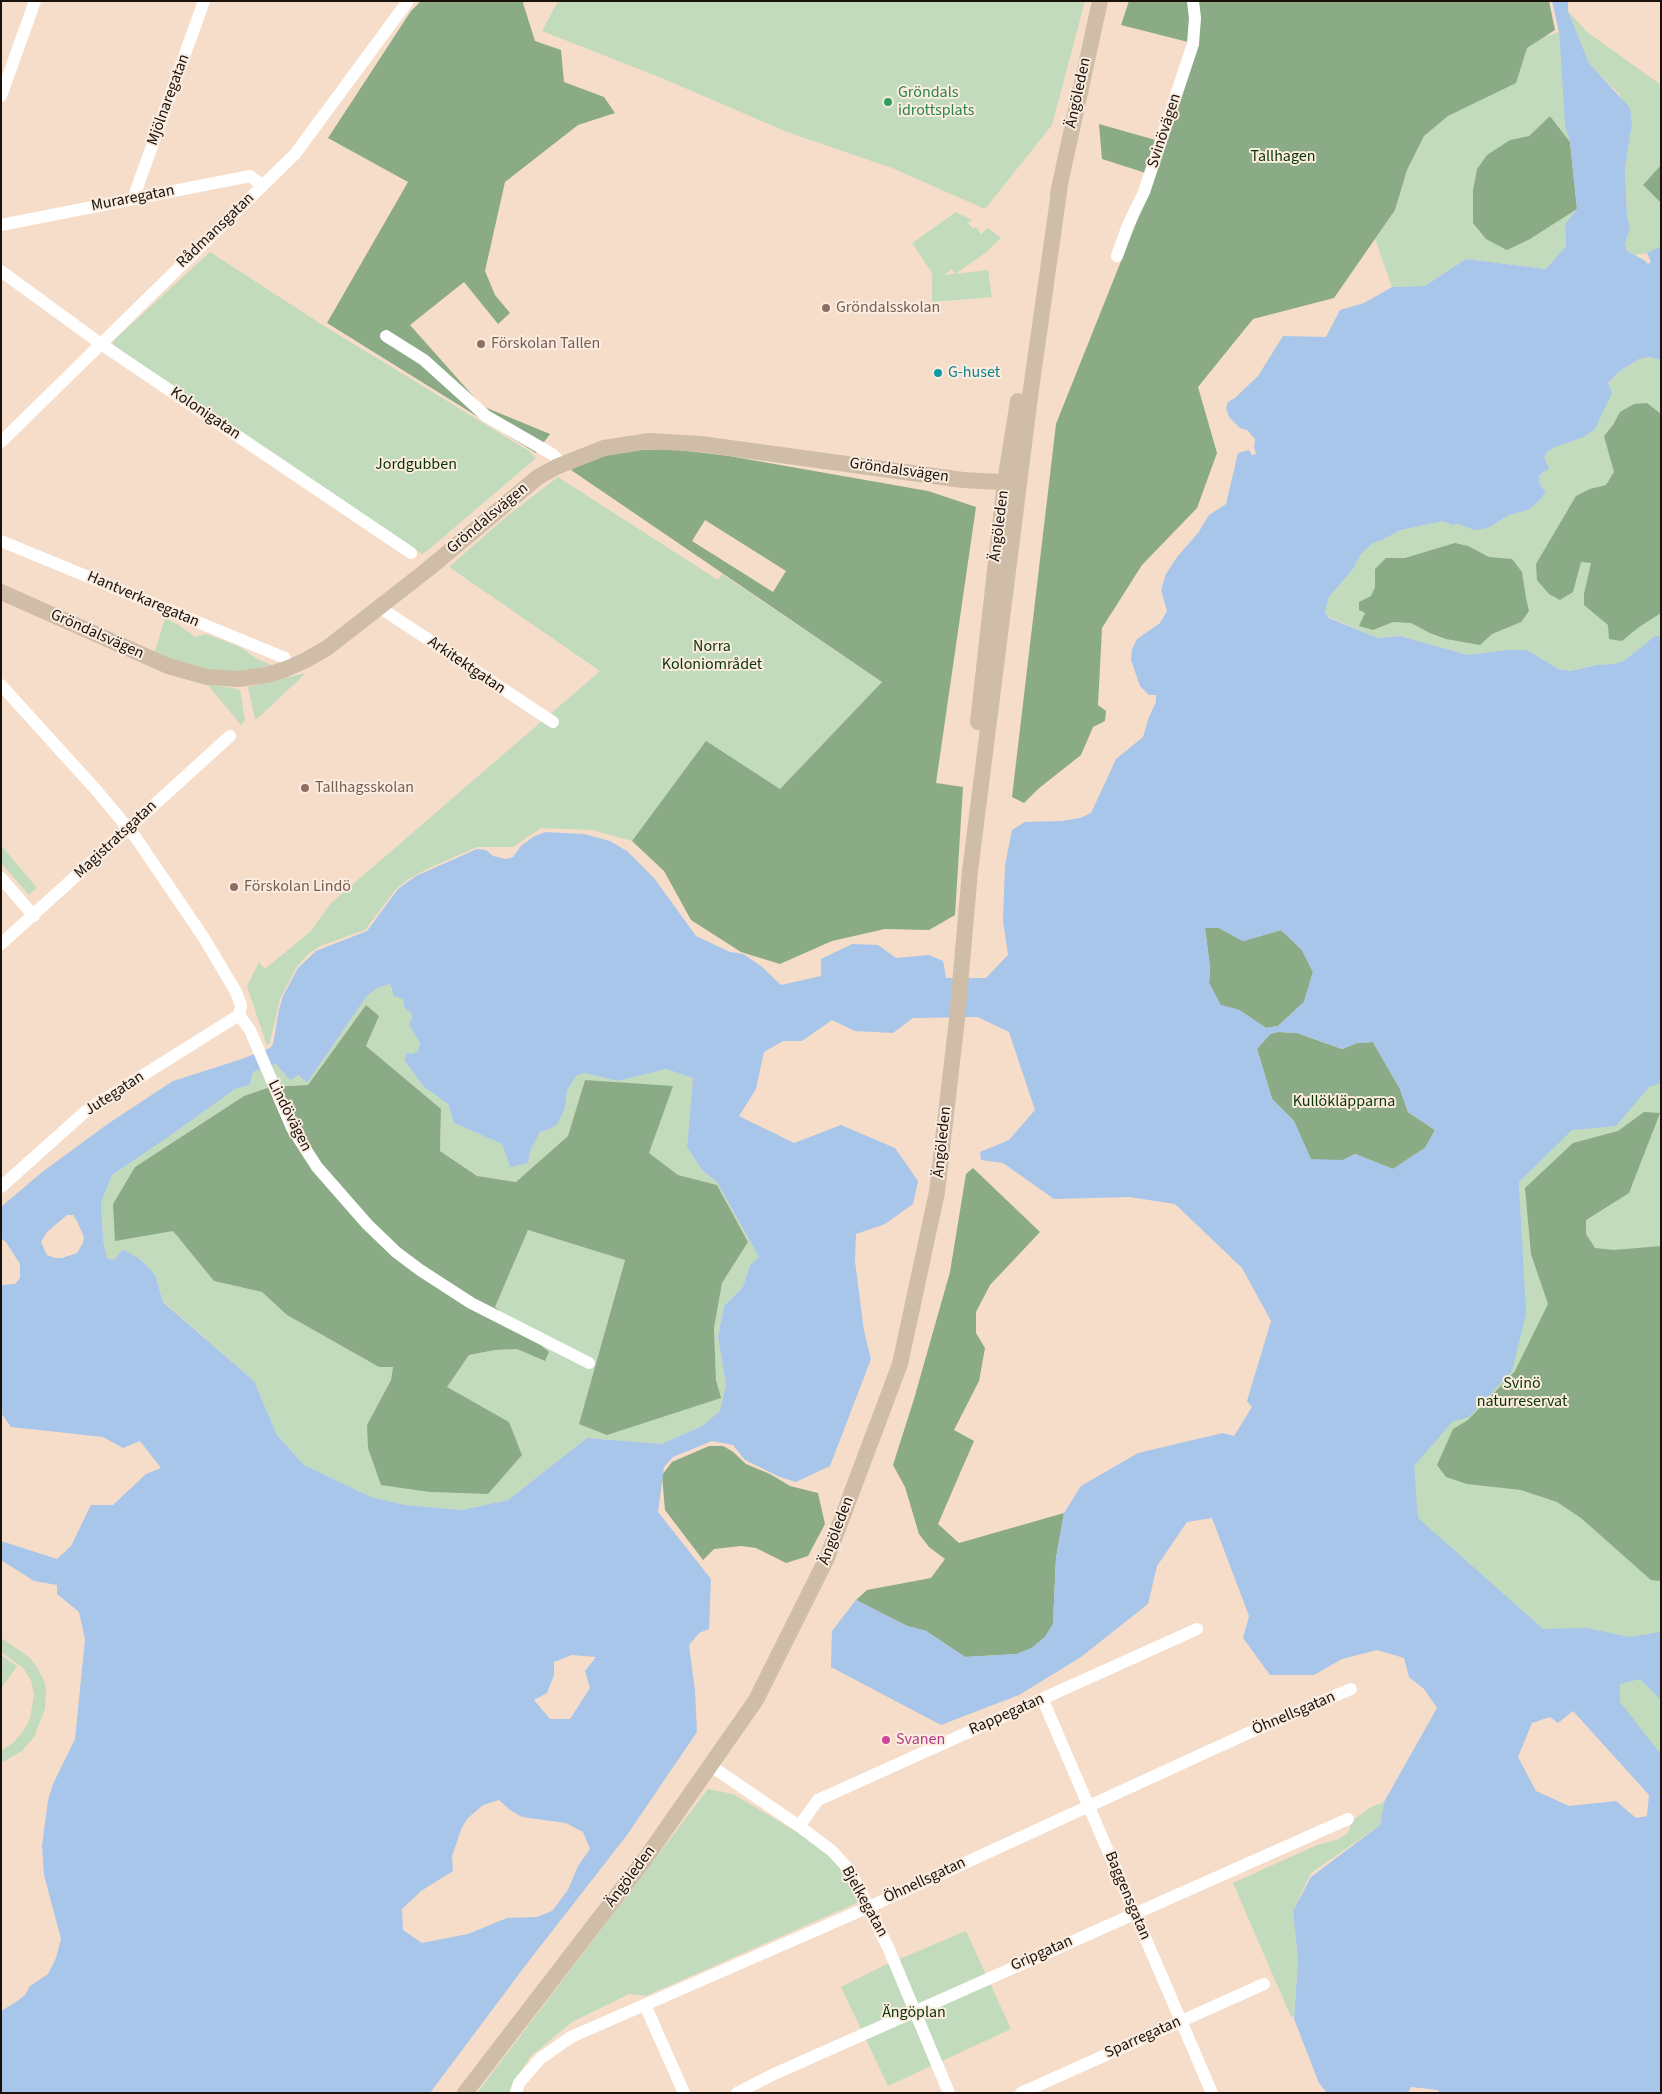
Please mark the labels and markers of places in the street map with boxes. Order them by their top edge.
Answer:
place label: Gröndals idrottsplats [898,83,974,121]
marker: Gröndals idrottsplats [882,96,894,108]
place label: Gröndalsskolan [836,298,940,318]
marker: Gröndalsskolan [820,302,832,314]
place label: Förskolan Tallen [491,334,600,354]
marker: Förskolan Tallen [475,338,487,350]
place label: G-huset [948,363,1000,383]
marker: G-huset [932,367,944,379]
place label: Tallhagsskolan [315,778,414,798]
marker: Tallhagsskolan [299,782,311,794]
place label: Förskolan Lindö [244,877,351,897]
marker: Förskolan Lindö [228,881,240,893]
place label: Svanen [896,1730,945,1750]
marker: Svanen [880,1734,892,1746]

